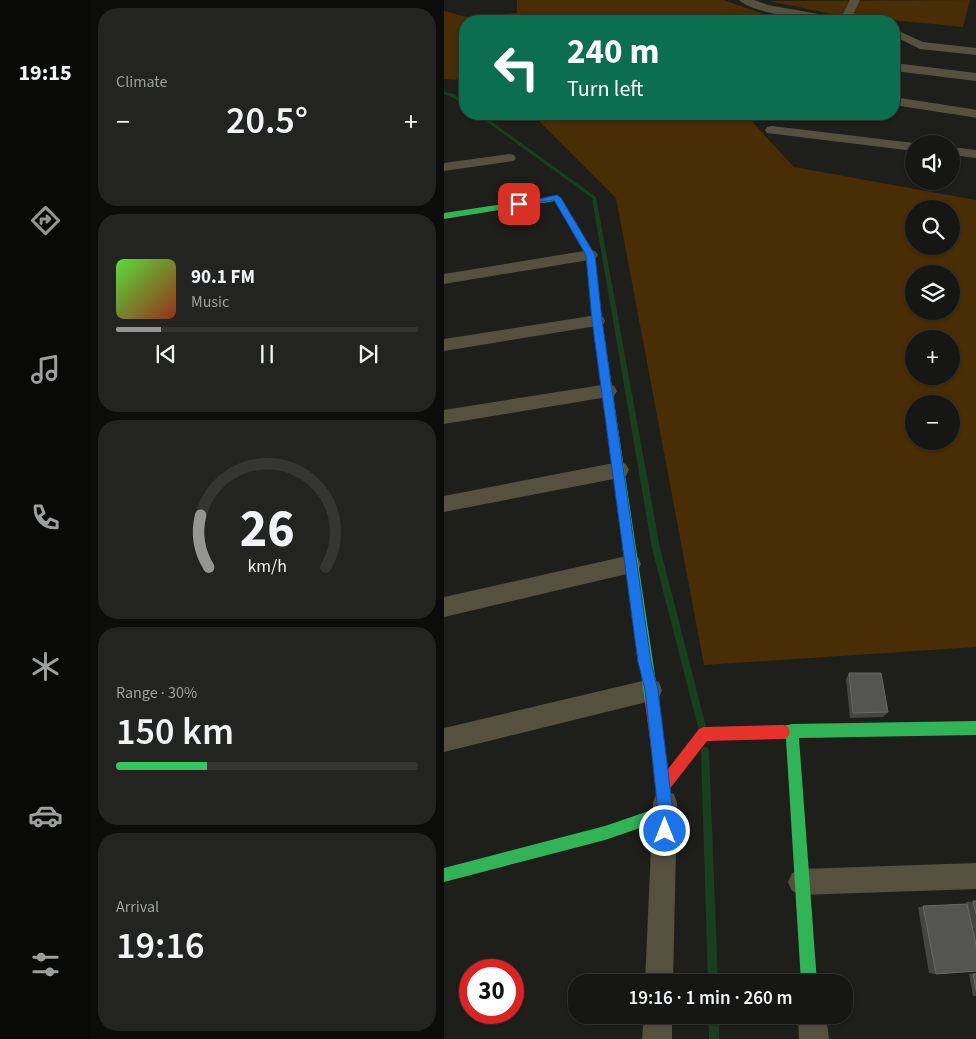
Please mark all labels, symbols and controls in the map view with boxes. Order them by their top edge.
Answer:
text: 240 m [567,27,659,77]
icon: left [484,35,549,100]
text: 19:15 [18,57,72,89]
text: Climate [116,71,167,93]
text: Turn left [567,73,643,105]
text: 20.5° [226,94,308,148]
text: − [116,102,130,142]
text: + [404,102,418,142]
map controls [905,135,960,450]
button: sound [905,135,960,190]
pin [498,183,540,225]
icon: arrive [505,190,533,218]
button: search [905,200,960,255]
icon: directions [28,203,63,238]
text: 90.1 FM [191,264,255,291]
button: layers [905,265,960,320]
text: Music [191,291,229,313]
button: + [905,330,960,385]
icon: previous [152,340,180,368]
icon: pause [253,340,281,368]
icon: next [354,340,382,368]
icon: music [28,352,63,387]
button: − [905,395,960,450]
text: 26 [240,493,294,567]
icon: phone [28,500,63,535]
text: km/h [247,554,287,579]
icon: climate [28,649,63,684]
text: Range · 30% [116,682,197,704]
text: 150 km [116,705,234,759]
icon: car [28,798,63,833]
position arrow [638,804,690,856]
text: Arrival [116,896,159,918]
text: 19:16 [116,919,204,973]
icon: filters [28,947,63,982]
speed limit sign: 30 [459,959,524,1024]
text: 19:16 · 1 min · 260 m [628,985,793,1012]

